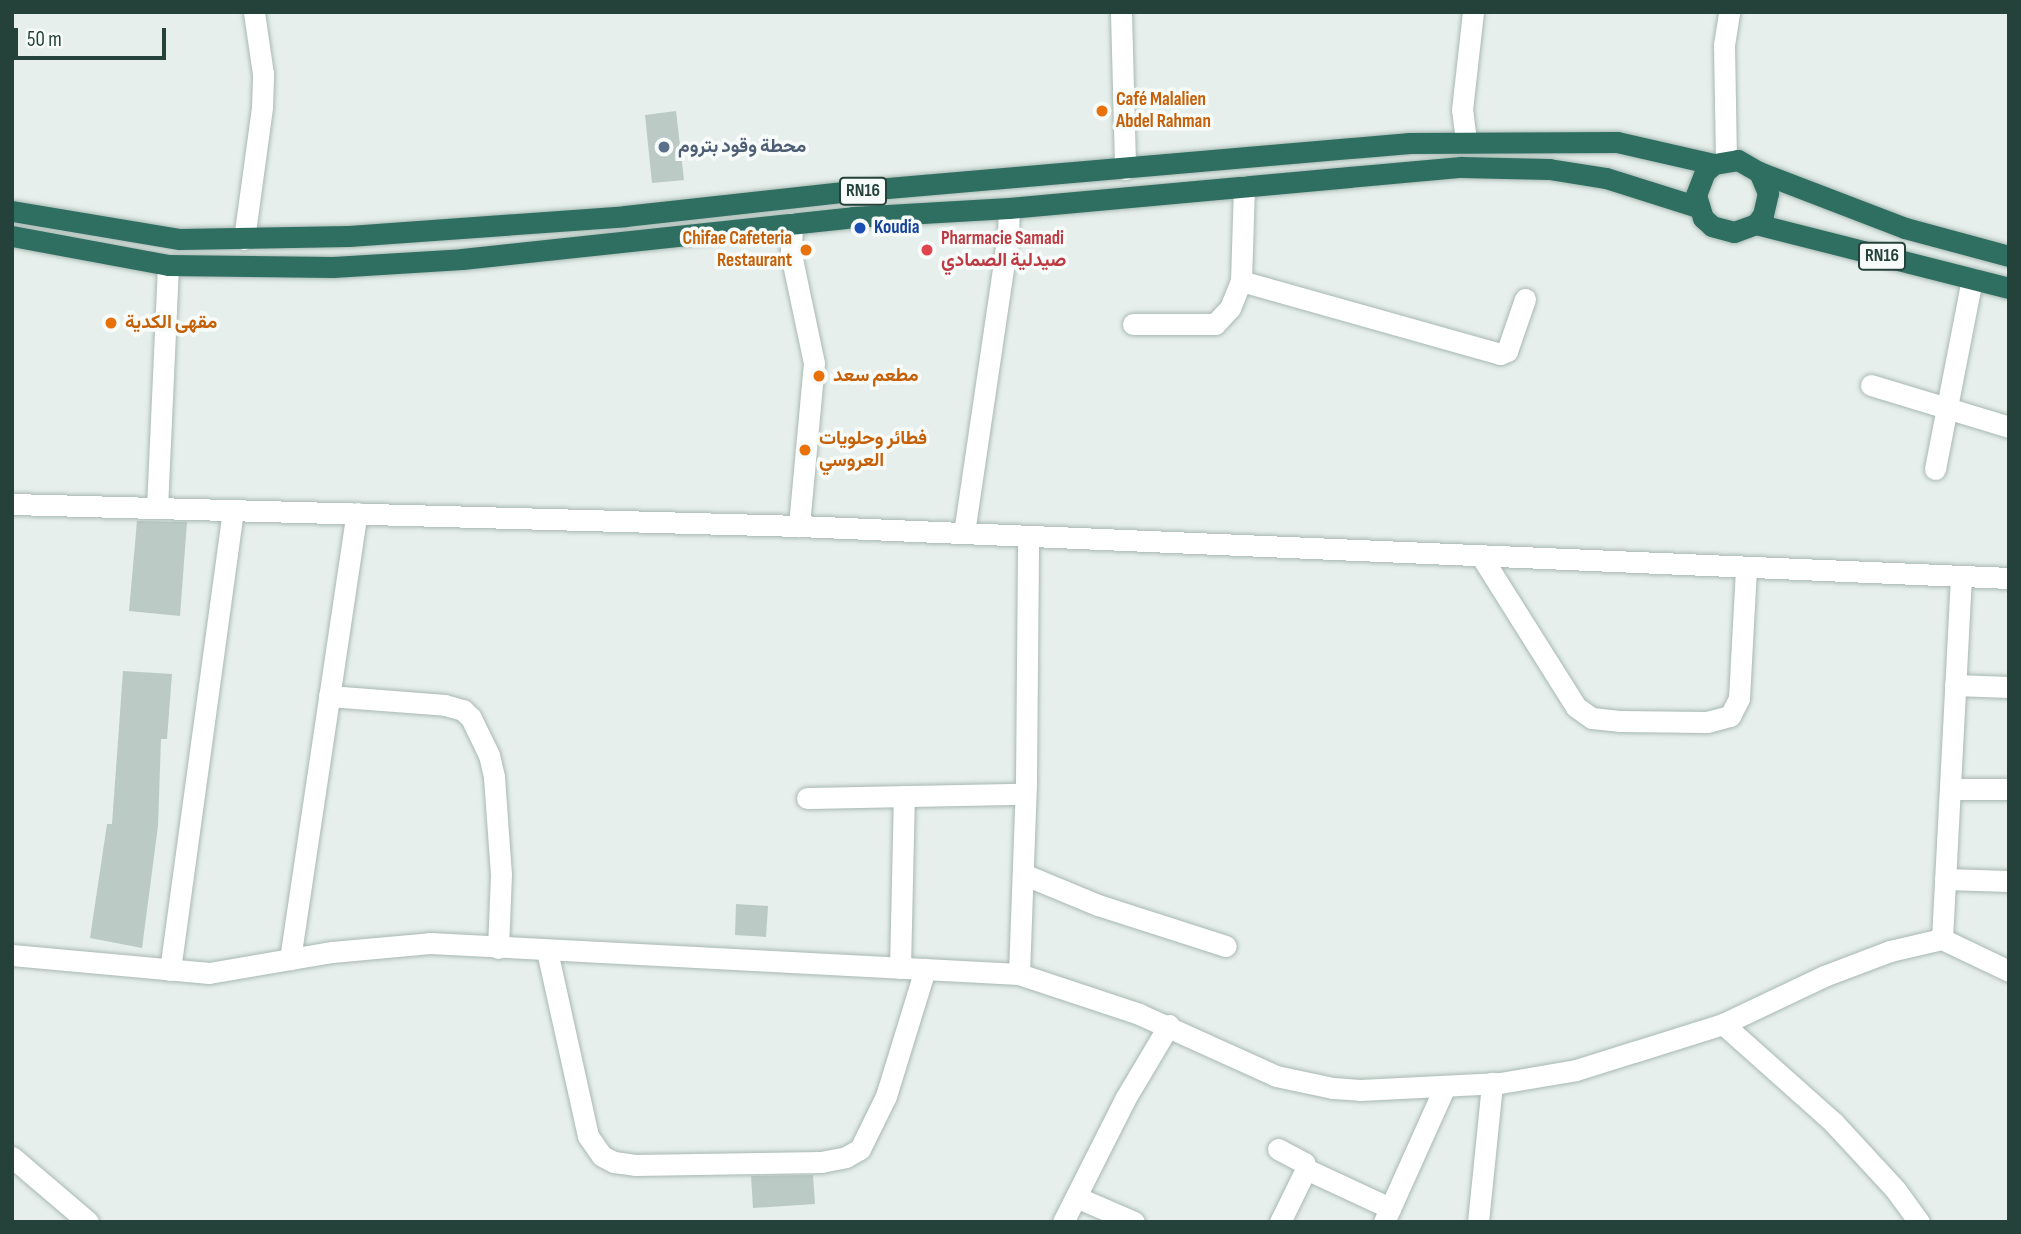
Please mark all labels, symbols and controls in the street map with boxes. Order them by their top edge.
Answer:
scale bar [18,14,170,58]
text: 50 m [27,27,62,52]
place label: Café Malalien Abdel Rahman [1116,89,1211,133]
marker: Café Malalien Abdel Rahman [1094,103,1110,119]
place label: محطة وقود بتروم [678,136,806,158]
marker: محطة وقود بتروم [656,139,672,155]
road number: RN16 [838,176,888,206]
place label: Koudia [874,217,920,239]
marker: Koudia [852,220,868,236]
place label: Chifae Cafeteria Restaurant [683,228,792,272]
place label: Pharmacie Samadi صيدلية الصمادي [941,228,1066,272]
marker: Chifae Cafeteria Restaurant [798,242,814,258]
marker: Pharmacie Samadi صيدلية الصمادي [919,242,935,258]
road number: RN16 [1857,242,1906,270]
place label: مقهى الكدية [125,312,217,334]
marker: مقهى الكدية [103,315,119,331]
place label: مطعم سعد [833,365,919,387]
marker: مطعم سعد [811,368,827,384]
place label: فطائر وحلويات العروسي [819,428,927,472]
marker: فطائر وحلويات العروسي [797,442,813,458]

